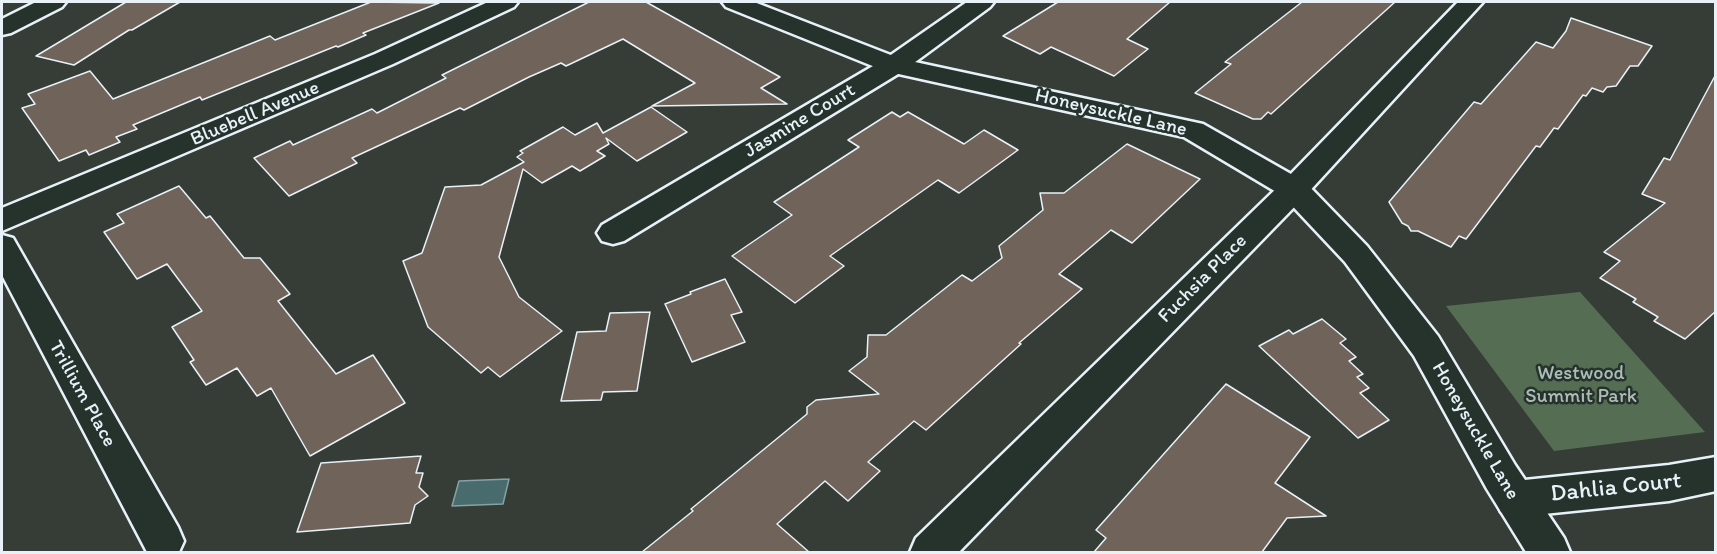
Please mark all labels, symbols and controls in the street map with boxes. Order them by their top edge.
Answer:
street label: Bluebell Avenue [187,76,323,152]
street label: Jasmine Court [740,79,860,163]
street label: Honeysuckle Lane [1033,84,1189,142]
street label: Fuchsia Place [1154,230,1252,328]
street label: Trillium Place [43,337,121,451]
street label: Honeysuckle Lane [1426,358,1524,504]
park label: Westwood Summit Park [1525,362,1637,409]
street label: Dahlia Court [1549,467,1683,509]

